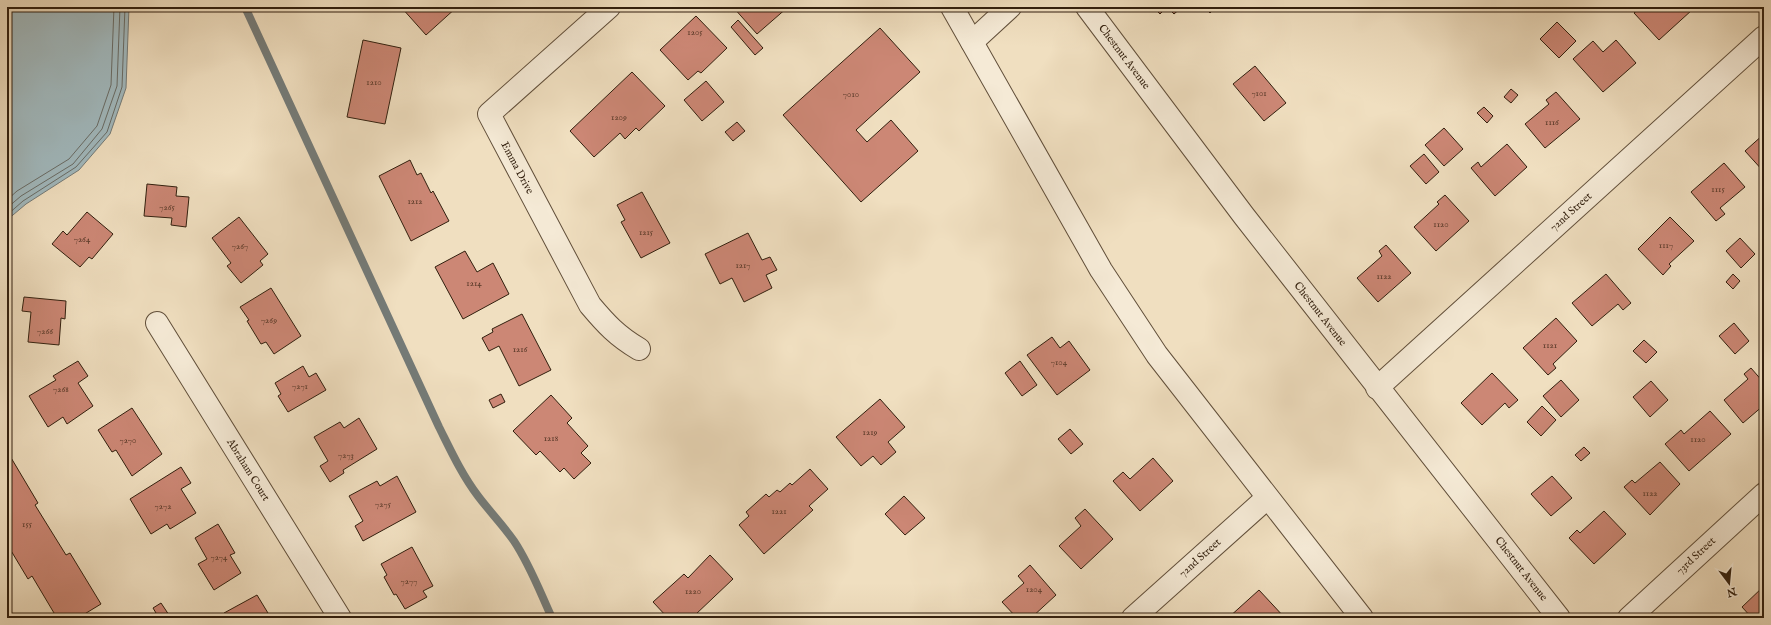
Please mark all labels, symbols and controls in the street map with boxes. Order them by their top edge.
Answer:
street label: Chestnut Avenue [1095,22,1153,92]
house number: 1205 [687,27,703,38]
house number: 1210 [366,77,382,88]
house number: 7101 [1251,88,1267,99]
house number: 7010 [843,89,859,100]
house number: 1209 [611,112,627,123]
house number: 1116 [1545,117,1559,128]
street label: Emma Drive [497,139,537,197]
house number: 1115 [1711,184,1725,195]
street label: 72nd Street [1547,189,1595,235]
house number: 1212 [407,196,423,207]
house number: 7265 [159,202,175,213]
house number: 1120 [1433,219,1449,230]
house number: 1215 [639,227,654,238]
house number: 7264 [74,234,91,245]
house number: 1117 [1659,240,1673,251]
house number: 7267 [232,241,248,252]
house number: 1217 [735,260,751,271]
house number: 1122 [1376,271,1392,282]
house number: 1214 [466,278,482,289]
street label: Chestnut Avenue [1291,279,1349,349]
house number: 7269 [261,315,277,326]
house number: 7266 [37,326,53,337]
house number: 1121 [1543,340,1557,351]
house number: 1216 [513,344,528,355]
house number: 7104 [1051,357,1068,368]
house number: 7271 [292,381,308,392]
house number: 7268 [53,384,69,395]
house number: 1219 [863,427,877,438]
house number: 1218 [544,433,559,444]
house number: 1120 [1690,434,1706,445]
house number: 7270 [120,435,136,446]
street label: Abraham Court [223,435,273,504]
house number: 7273 [338,450,354,461]
house number: 1122 [1642,488,1658,499]
house number: 7275 [375,499,392,510]
house number: 7272 [155,501,171,512]
house number: 1221 [771,506,787,517]
house number: 155 [22,519,33,530]
street label: Chestnut Avenue [1492,534,1550,604]
street label: 73rd Street [1673,534,1719,578]
street label: 72nd Street [1176,535,1224,581]
house number: 7274 [211,552,228,563]
north arrow [1709,563,1749,603]
house number: 7277 [401,576,417,587]
text: N [1725,583,1739,600]
house number: 1204 [1026,584,1043,595]
house number: 1220 [685,586,701,597]

